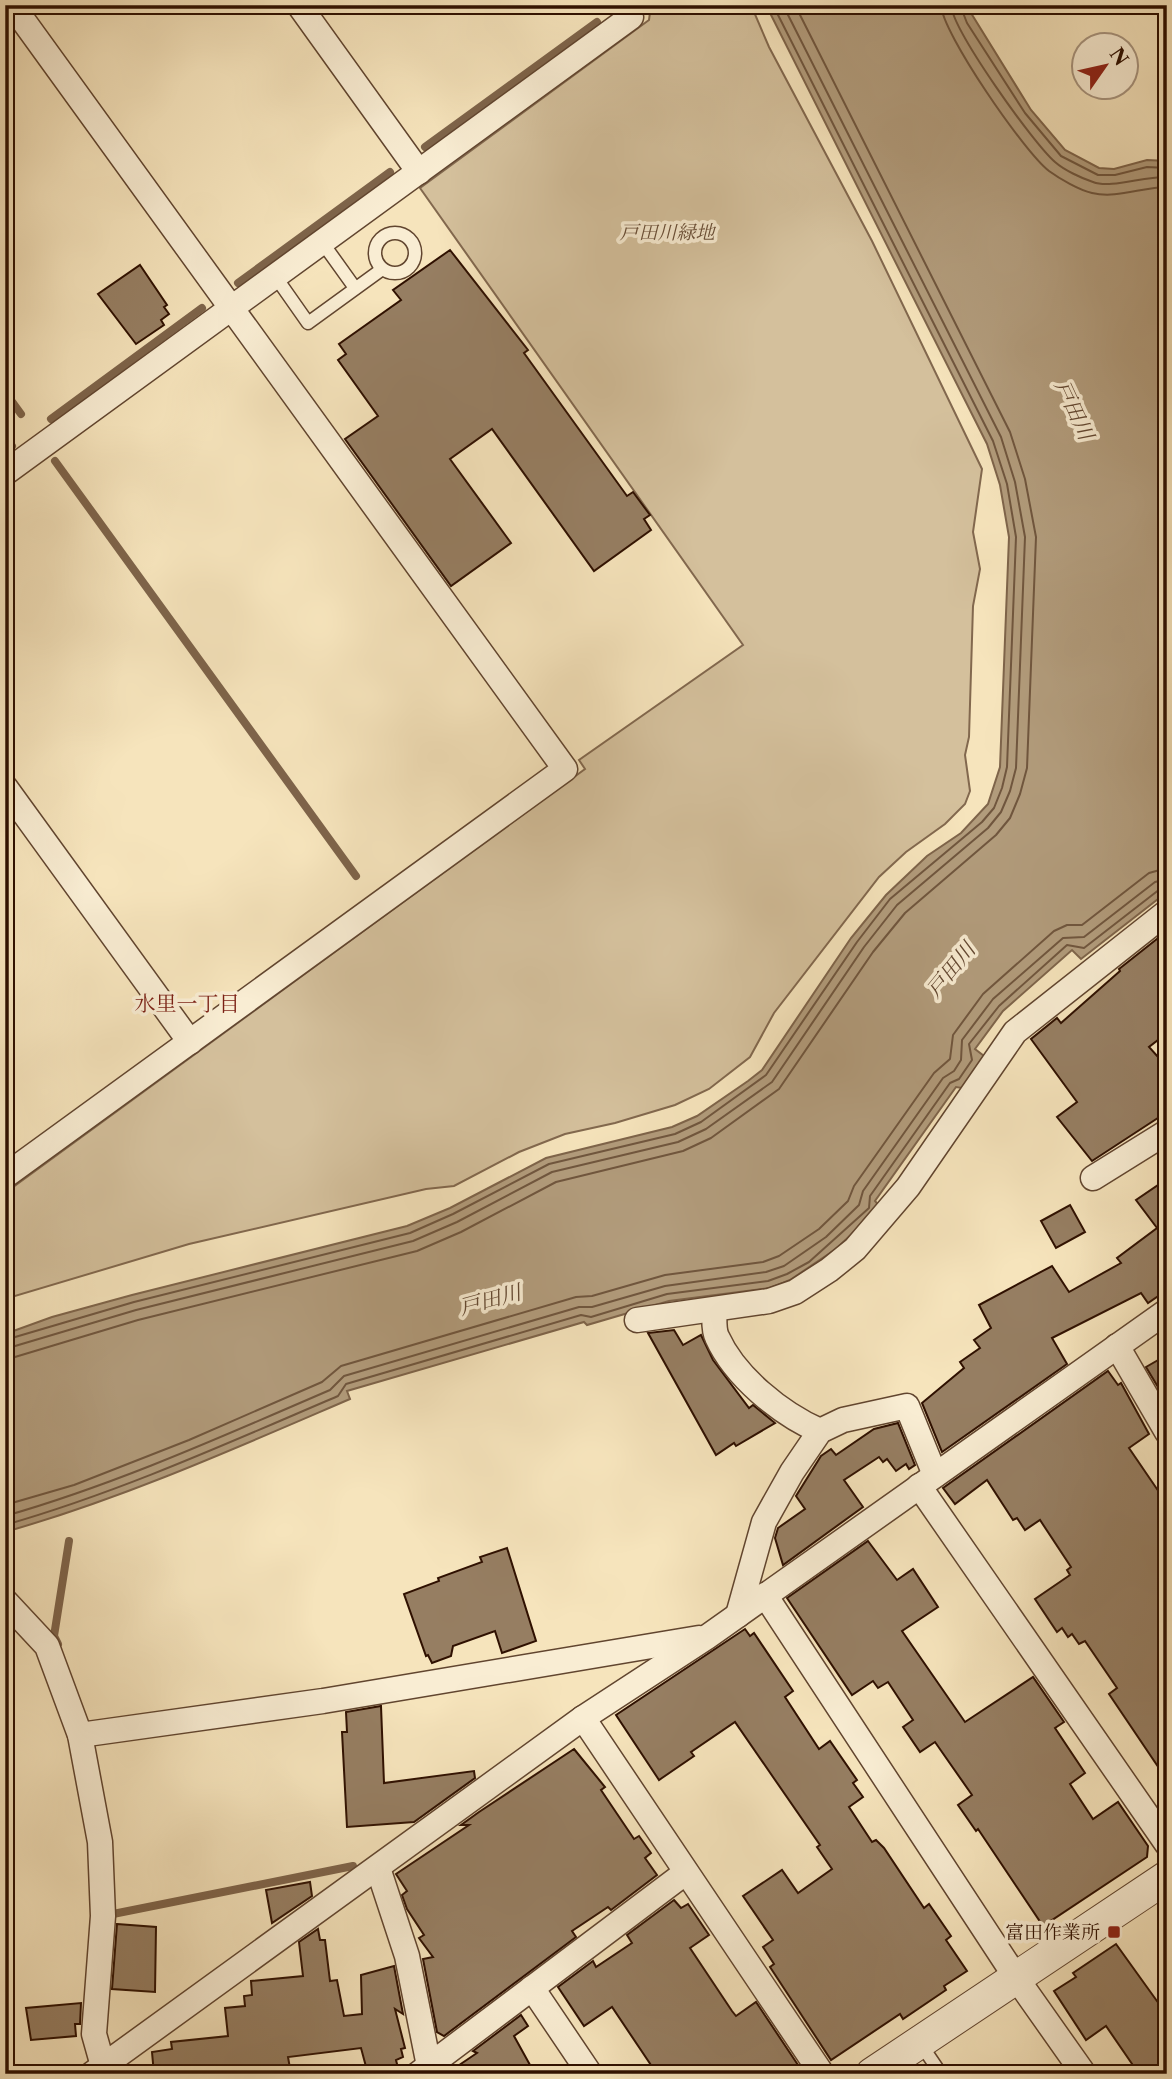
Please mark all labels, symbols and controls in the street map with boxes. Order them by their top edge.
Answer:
north arrow [1070,32,1140,102]
text: N [1105,43,1133,70]
park label: 戸田川緑地 [619,221,716,244]
water label: 戸田川 [1050,376,1100,445]
water label: 戸田川 [921,936,981,1002]
district label: 水里一丁目 [135,991,240,1016]
water label: 戸田川 [456,1279,525,1320]
place label: 富田作業所 [1005,1921,1100,1944]
marker: 富田作業所 [1106,1924,1122,1940]

